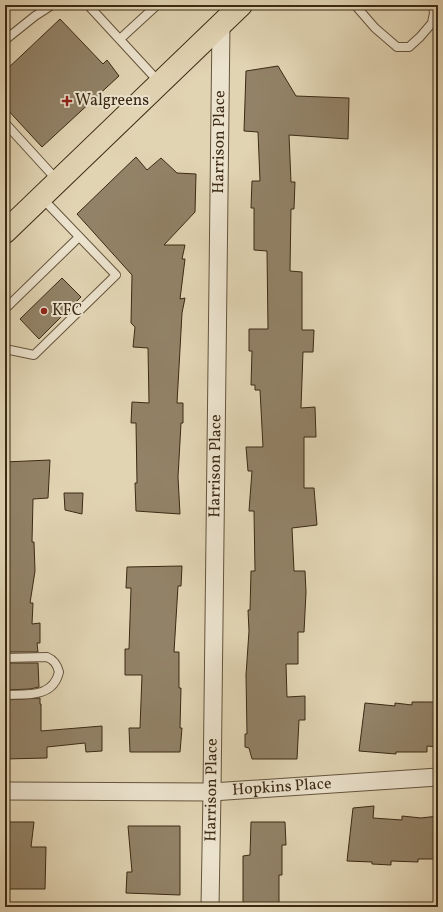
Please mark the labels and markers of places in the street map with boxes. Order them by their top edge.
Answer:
place label: Walgreens [75,90,149,112]
marker: Walgreens [62,96,72,106]
place label: KFC [52,300,82,322]
marker: KFC [39,306,49,316]

